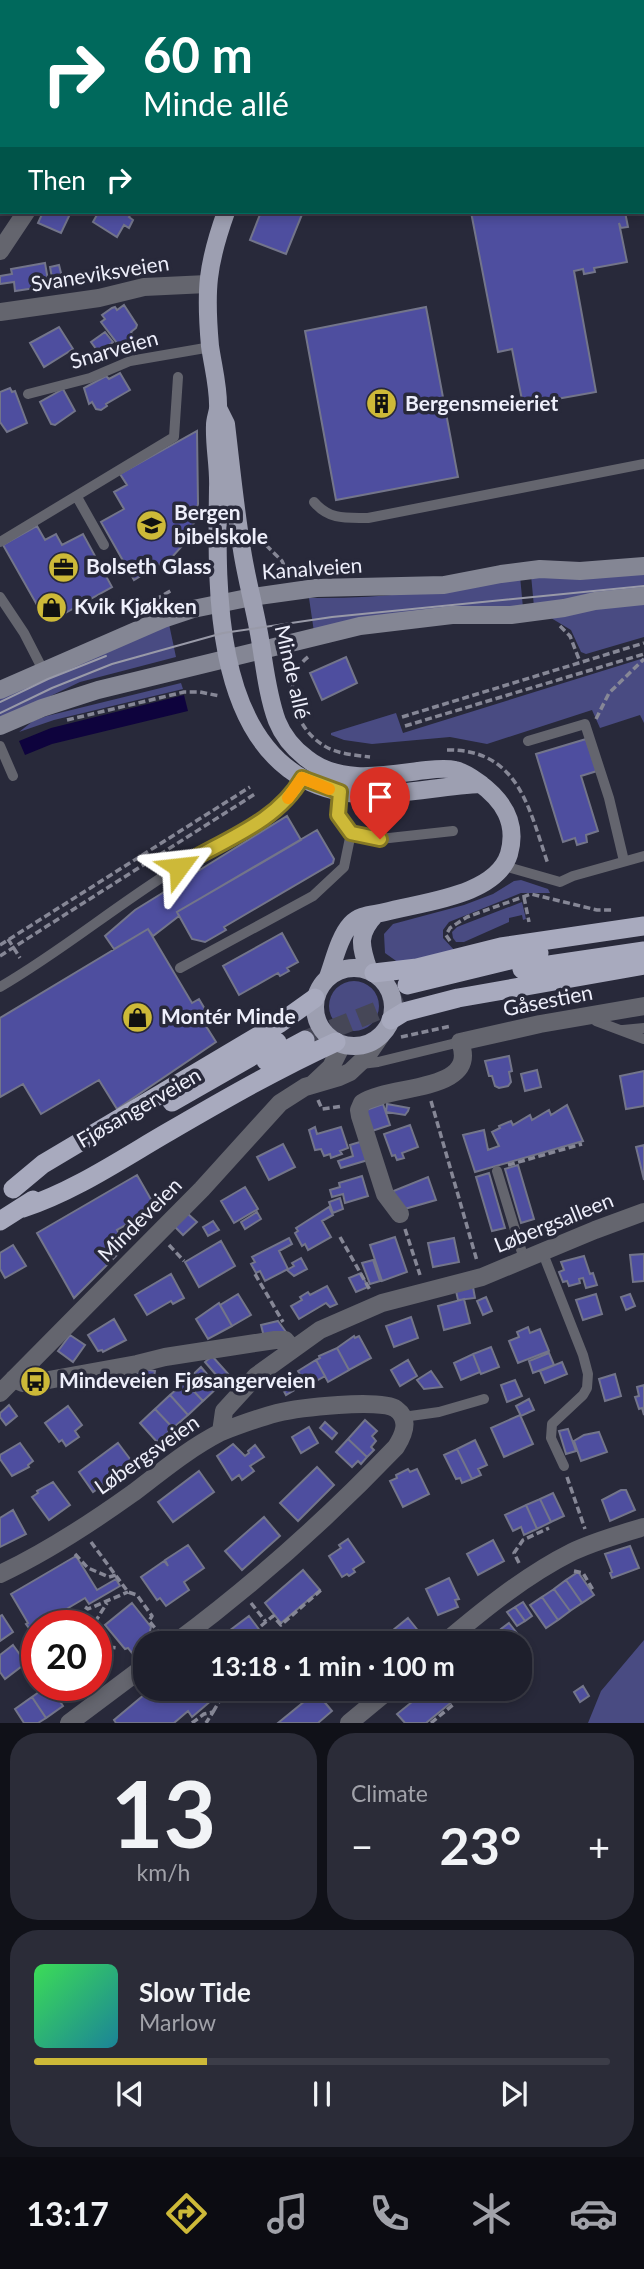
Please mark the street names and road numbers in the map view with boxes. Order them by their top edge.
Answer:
street label: Svaneviksveien [29,249,171,296]
street label: Snarveien [67,324,160,373]
street label: Kanalveien [261,552,363,583]
street label: Minde allé [271,622,316,721]
street label: Gåsestien [501,979,595,1020]
street label: Fjøsangerveien [72,1061,205,1152]
street label: Mindeveien [92,1172,186,1266]
street label: Løbergsalleen [490,1186,617,1257]
street label: Løbergsveien [89,1409,203,1499]

